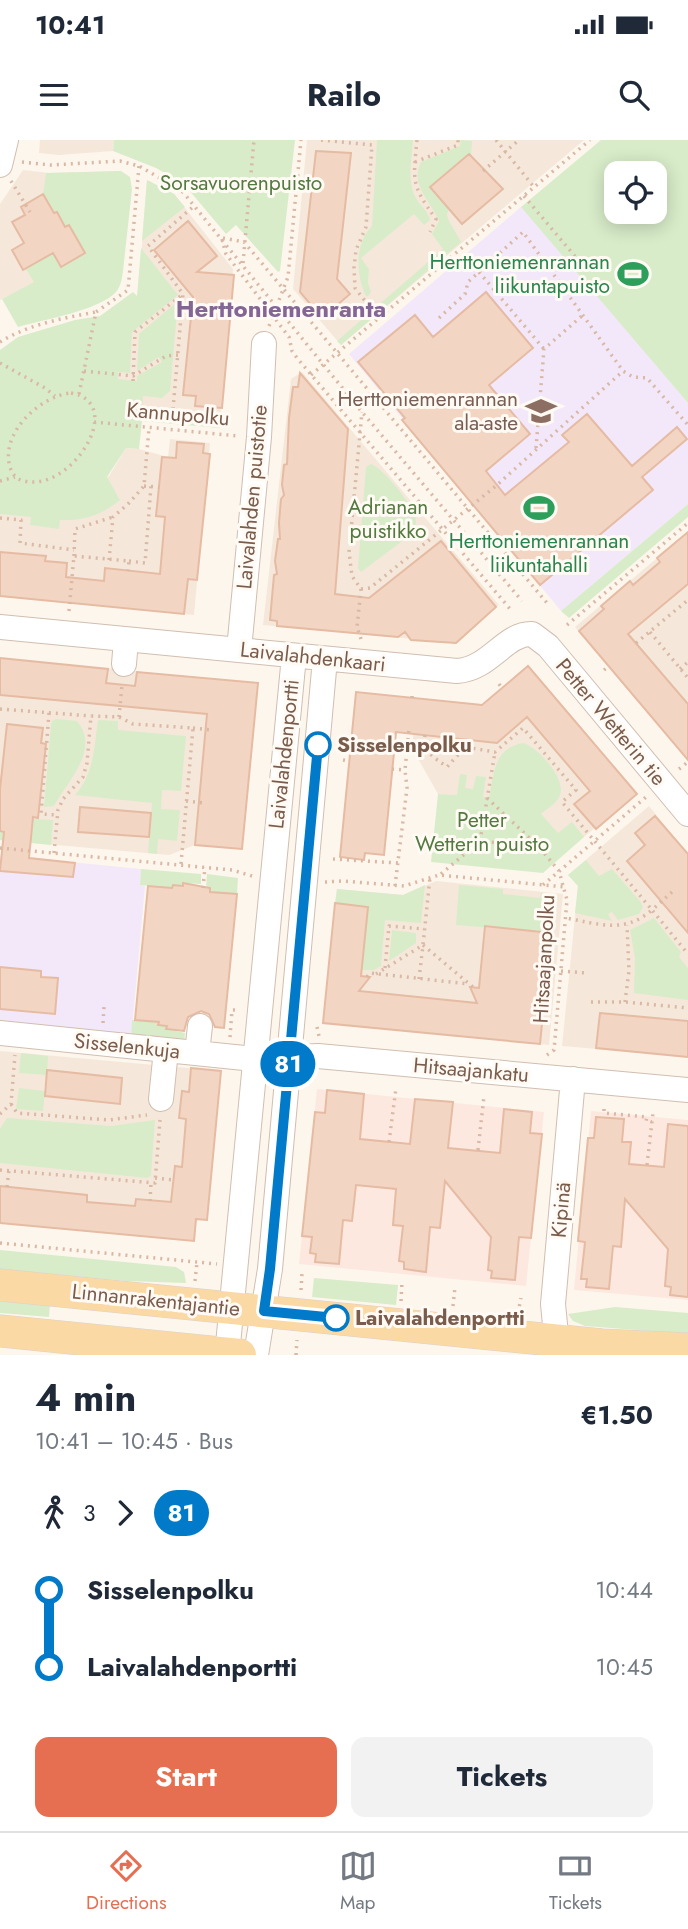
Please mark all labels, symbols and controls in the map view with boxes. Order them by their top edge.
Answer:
text: 10:41 [35,6,105,44]
text: Railo [307,72,381,118]
icon: menu [35,76,73,114]
icon: search [615,76,653,114]
map controls [604,161,667,224]
button: locate [604,161,667,224]
park label: Sorsavuorenpuisto [160,168,322,198]
place label: Herttoniemenrannan liikuntapuisto [429,247,610,301]
sports icon: Herttoniemenrannan liikuntapuisto [616,257,650,291]
district label: Herttoniemenranta [176,291,386,326]
place label: Herttoniemenrannan ala-aste [337,384,518,438]
school or university icon: Herttoniemenrannan ala-aste [524,394,558,428]
street label: Kannupolku [125,395,231,433]
street label: Laivalahden puistotie [229,403,275,591]
sports icon: Herttoniemenrannan liikuntahalli [522,491,556,525]
park label: Adrianan puistikko [348,492,428,546]
place label: Herttoniemenrannan liikuntahalli [449,526,629,580]
street label: Laivalahdenkaari [239,634,387,680]
street label: Petter Wetterin tie [549,652,673,792]
street label: Laivalahdenportti [261,678,307,830]
place label: Sisselenpolku [337,730,472,760]
marker: Sisselenpolku [305,732,331,758]
park label: Petter Wetterin puisto [415,805,549,859]
street label: Hitsaajanpolku [526,894,562,1024]
street label: Sisselenkuja [72,1026,182,1066]
line badge: 81 [256,1041,320,1087]
text: 81 [274,1046,302,1081]
street label: Hitsaajankatu [412,1050,530,1090]
street label: Kipinä [544,1181,578,1239]
street label: Linnanrakentajantie [70,1276,242,1324]
place label: Laivalahdenportti [355,1303,525,1333]
marker: Laivalahdenportti [323,1305,349,1331]
text: 4 min [35,1370,136,1425]
text: €1.50 [580,1396,653,1434]
text: 10:41 – 10:45 · Bus [35,1424,233,1458]
icon: walk [35,1494,73,1532]
icon: forward [106,1494,144,1532]
text: 81 [168,1495,195,1530]
text: 3 [83,1496,96,1530]
text: Sisselenpolku [87,1571,254,1609]
text: 10:44 [595,1573,653,1607]
text: Laivalahdenportti [87,1648,297,1686]
text: 10:45 [596,1650,653,1684]
button: Start [35,1737,337,1817]
button: Tickets [351,1737,653,1817]
tab: Directions [86,1847,167,1916]
tab: Map [339,1847,377,1916]
tab: Tickets [549,1847,602,1916]

